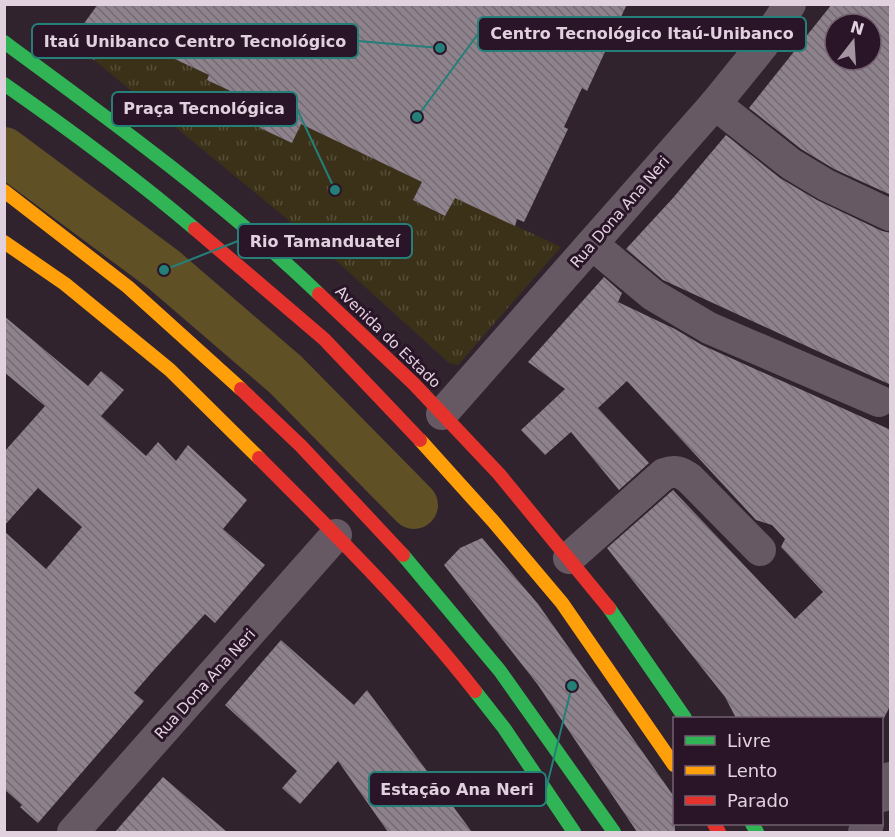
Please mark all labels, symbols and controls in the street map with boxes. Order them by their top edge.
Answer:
north arrow [823,12,883,72]
callout: Centro Tecnológico Itaú-Unibanco [478,17,806,51]
text: N [848,17,866,39]
callout: Itaú Unibanco Centro Tecnológico [32,24,358,58]
text: Centro Tecnológico Itaú-Unibanco [490,24,794,43]
text: Itaú Unibanco Centro Tecnológico [44,32,346,51]
callout: Praça Tecnológica [112,92,297,126]
text: Praça Tecnológica [123,99,285,118]
street label: Rua Dona Ana Neri [567,153,673,271]
callout: Rio Tamanduateí [238,224,412,258]
text: Rio Tamanduateí [250,232,402,251]
street label: Avenida do Estado [332,282,444,392]
street label: Rua Dona Ana Neri [151,625,259,743]
legend [673,717,883,825]
text: Livre [727,730,771,751]
text: Lento [727,760,777,781]
callout: Estação Ana Neri [369,772,546,806]
text: Estação Ana Neri [380,780,534,799]
text: Parado [727,790,789,811]

